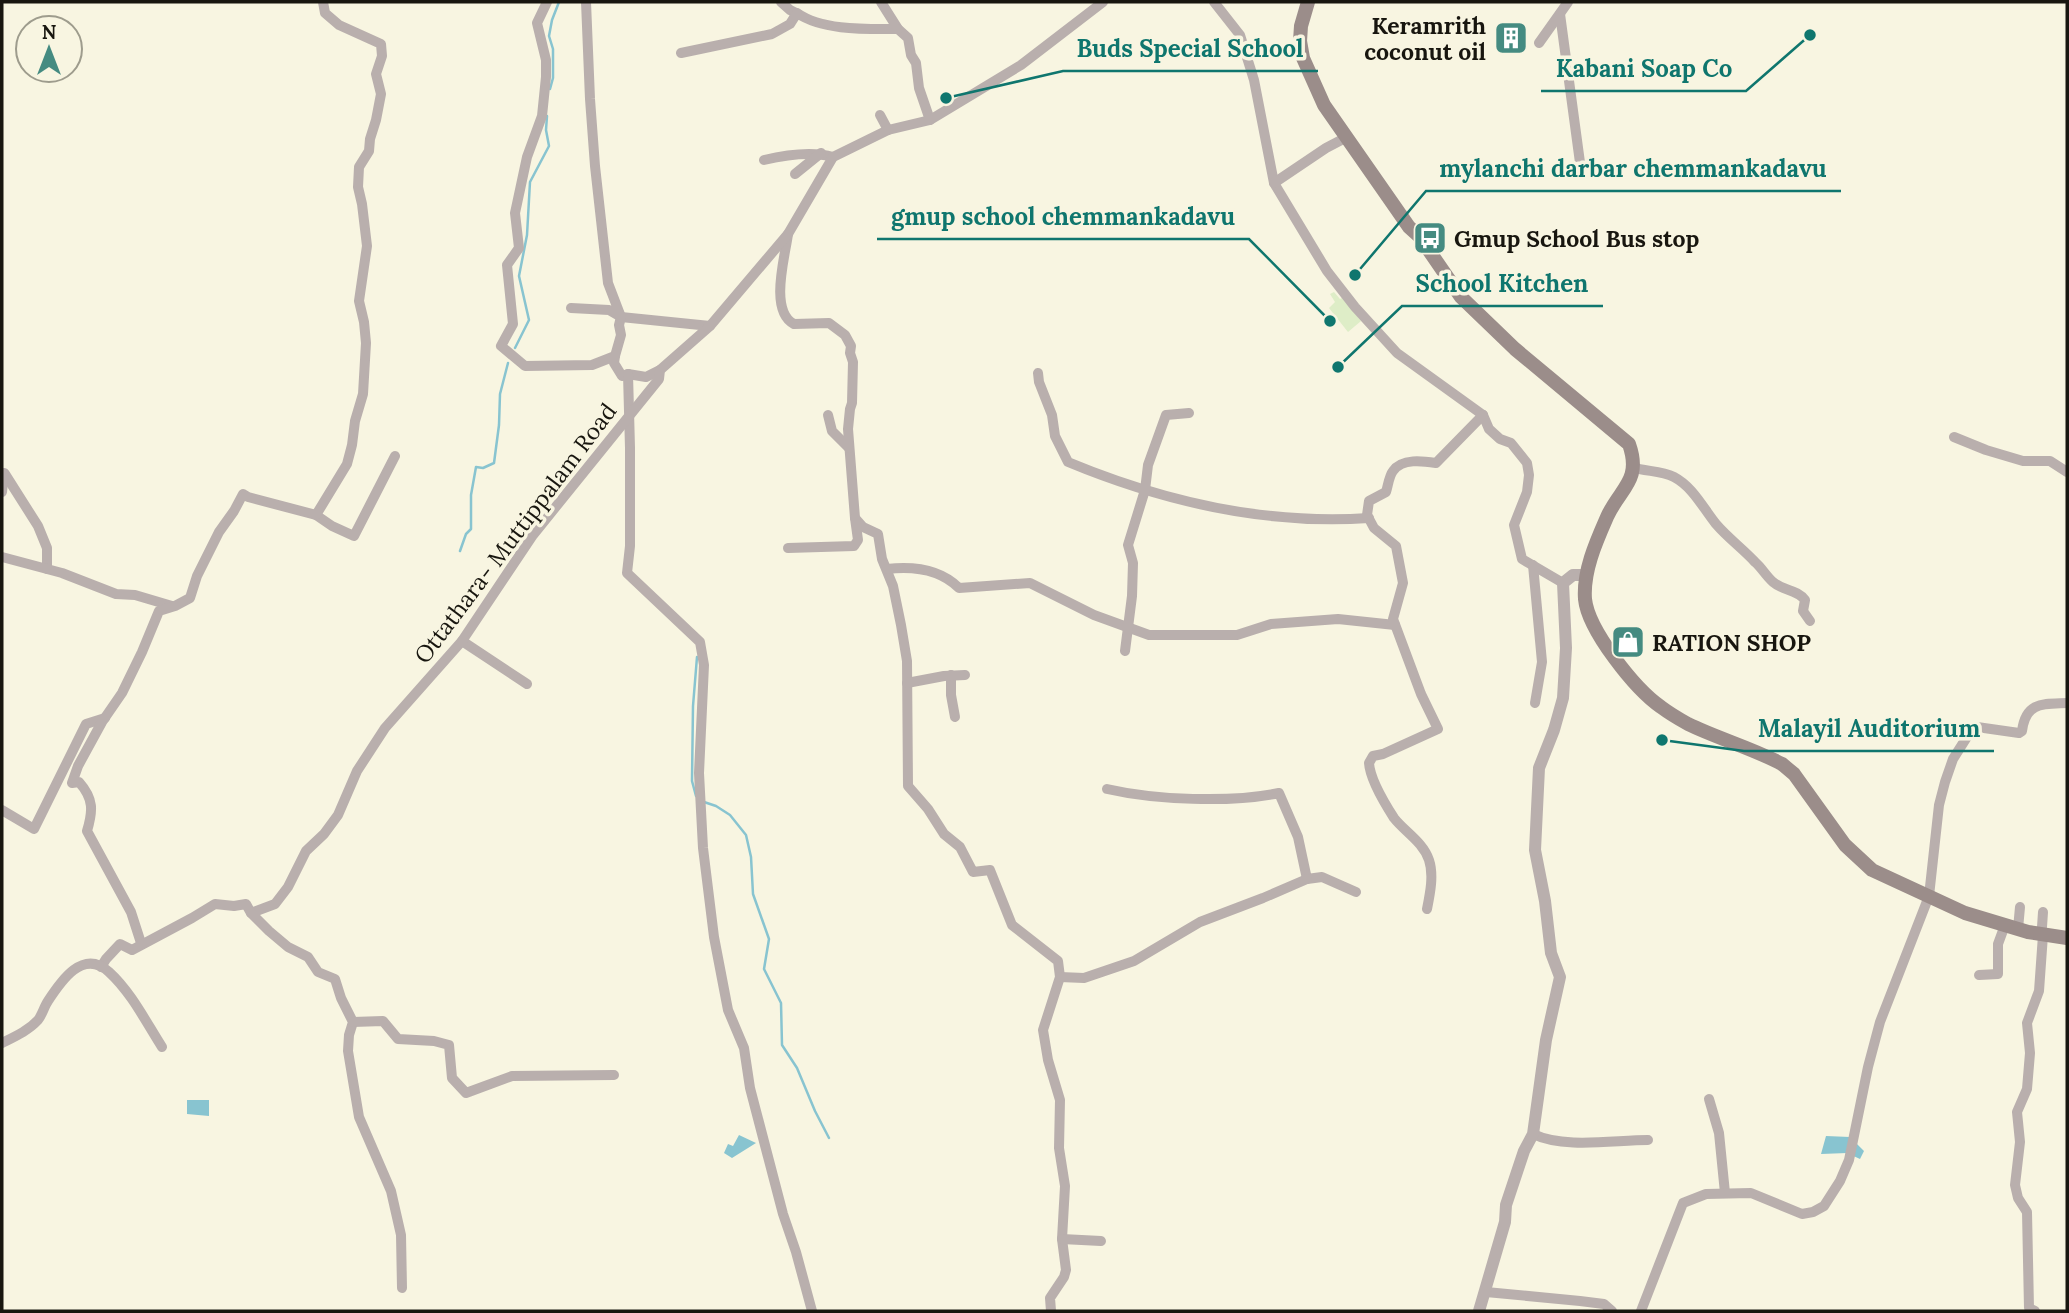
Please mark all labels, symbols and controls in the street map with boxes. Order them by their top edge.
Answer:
place label: Keramrith coconut oil [1364,11,1486,66]
north arrow [14,14,84,84]
building icon: Keramrith coconut oil [1492,19,1530,57]
text: N [42,20,57,44]
callout: Buds Special School [1063,26,1318,71]
text: Buds Special School [1076,33,1304,64]
callout: Kabani Soap Co [1541,46,1746,91]
text: Kabani Soap Co [1556,53,1732,84]
callout: mylanchi darbar chemmankadavu [1426,146,1841,191]
text: mylanchi darbar chemmankadavu [1439,153,1827,184]
callout: gmup school chemmankadavu [877,194,1249,239]
text: gmup school chemmankadavu [891,201,1235,232]
bus stop icon: Gmup School Bus stop [1411,219,1449,257]
place label: Gmup School Bus stop [1454,224,1700,253]
callout: School Kitchen [1402,261,1603,306]
text: School Kitchen [1416,268,1588,299]
street label: Ottathara- Muttippalam Road [408,397,622,669]
shop icon: RATION SHOP [1609,623,1647,661]
place label: RATION SHOP [1652,628,1811,657]
callout: Malayil Auditorium [1744,706,1994,751]
text: Malayil Auditorium [1758,713,1980,744]

